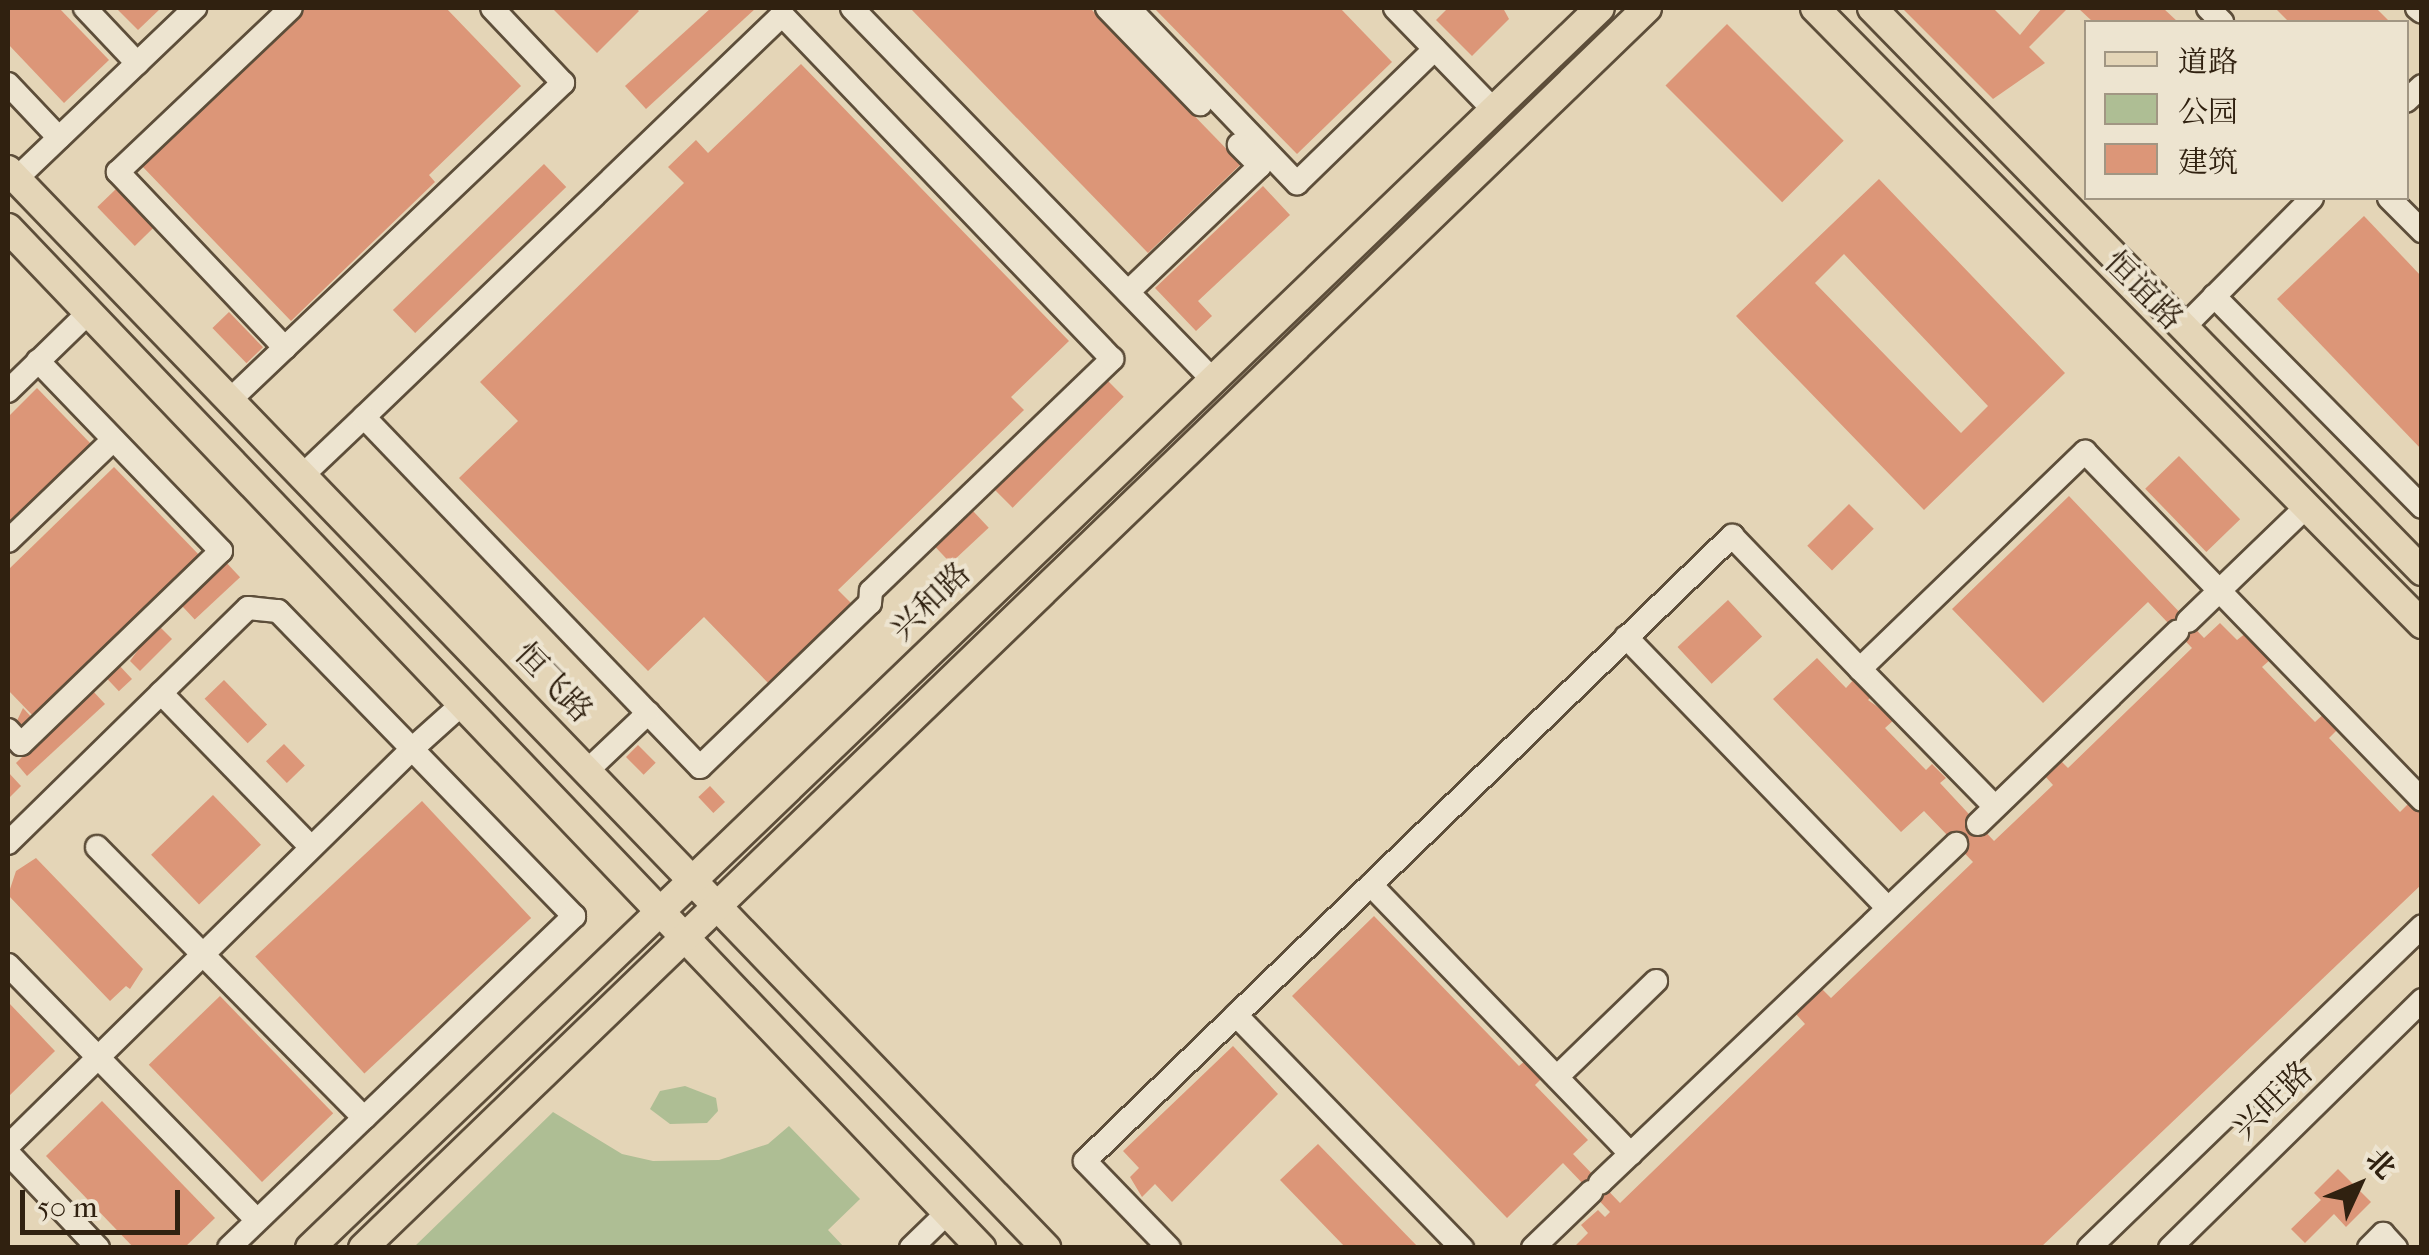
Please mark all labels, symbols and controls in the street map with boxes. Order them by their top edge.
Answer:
legend [2084,20,2409,200]
text: 道路 [2178,45,2238,80]
text: 公园 [2178,95,2238,130]
text: 建筑 [2178,145,2238,180]
street label: 恒谊路 [2095,243,2191,339]
street label: 兴和路 [883,555,979,649]
street label: 恒飞路 [506,635,600,731]
street label: 兴旺路 [2225,1054,2321,1148]
north arrow [2309,1135,2409,1235]
text: 北 [2359,1142,2403,1185]
scale bar [25,1170,185,1232]
text: 50 m [37,1190,98,1225]

